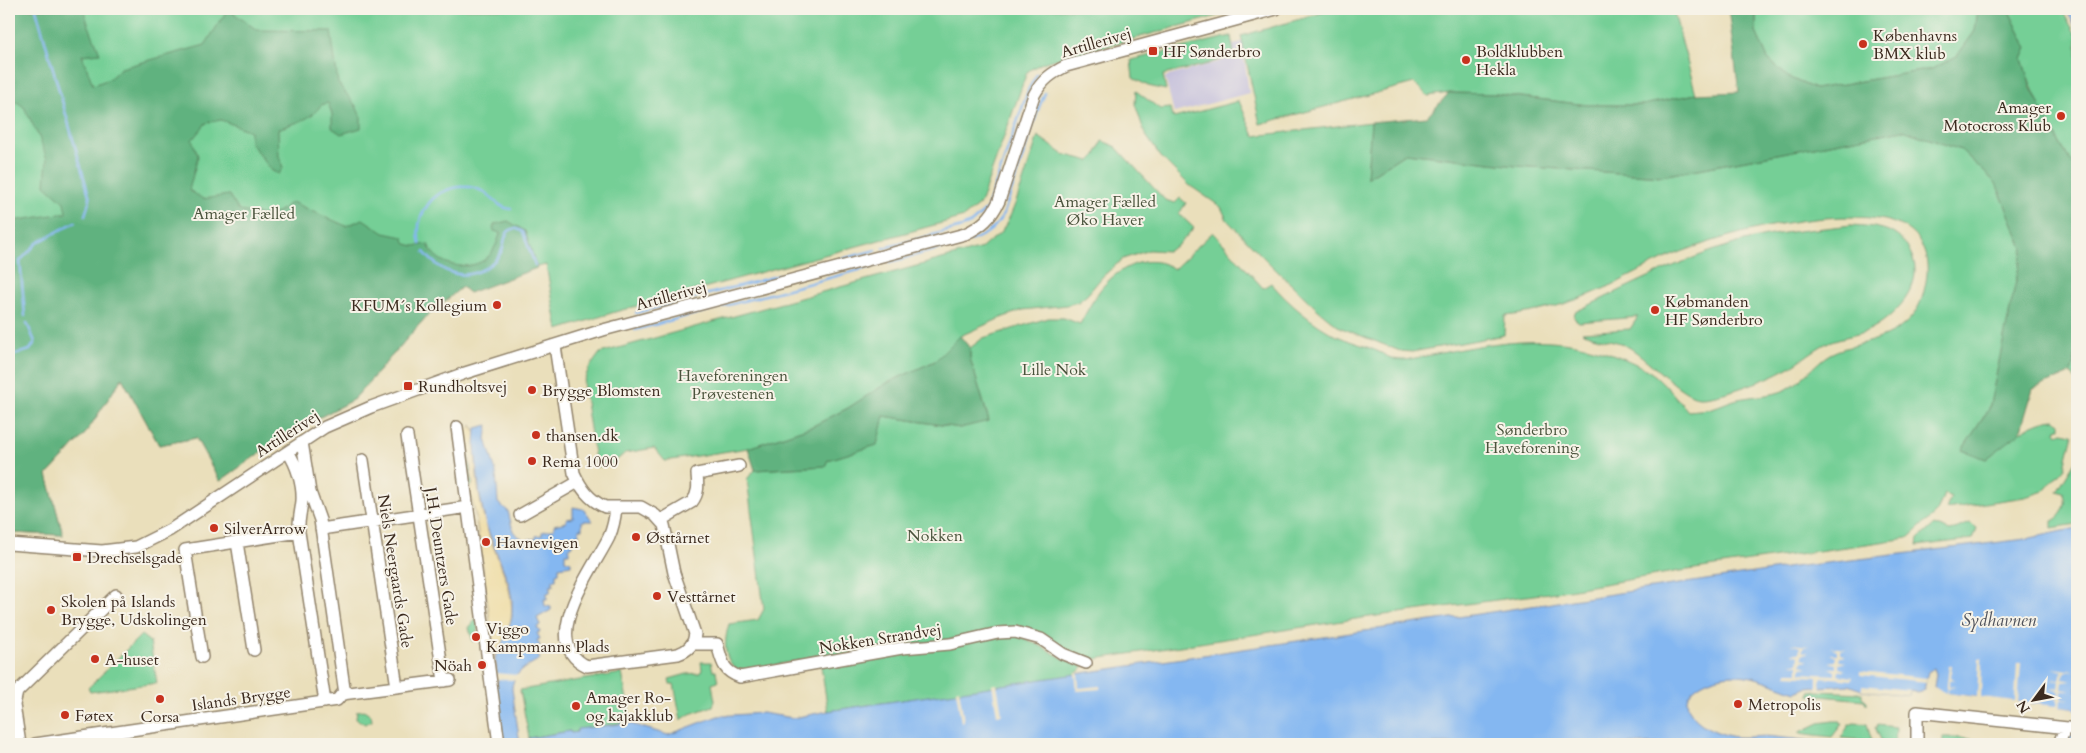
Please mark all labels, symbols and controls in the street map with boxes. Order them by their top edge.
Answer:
street label: Artillerivej [1058,22,1134,64]
place label: Københavns BMX klub [1873,25,1957,65]
marker: Københavns BMX klub [1857,38,1869,50]
place label: HF Sønderbro [1163,41,1261,63]
place label: Boldklubben Hekla [1476,41,1563,81]
marker: HF Sønderbro [1147,45,1159,57]
marker: Boldklubben Hekla [1460,54,1472,66]
place label: Amager Motocross Klub [1943,97,2051,137]
marker: Amager Motocross Klub [2055,110,2067,122]
park label: Amager Fælled Øko Haver [1054,191,1156,231]
park label: Amager Fælled [193,203,295,225]
street label: Artillerivej [633,276,709,316]
place label: Købmanden HF Sønderbro [1665,291,1763,331]
place label: KFUM´s Kollegium [351,295,487,317]
marker: KFUM´s Kollegium [491,299,503,311]
marker: Købmanden HF Sønderbro [1649,304,1661,316]
park label: Lille Nok [1022,359,1087,381]
park label: Haveforeningen Prøvestenen [678,365,788,405]
place label: Rundholtsvej [418,376,507,398]
marker: Rundholtsvej [402,380,414,392]
place label: Brygge Blomsten [542,380,661,402]
marker: Brygge Blomsten [526,384,538,396]
street label: Artillerivej [251,405,324,463]
park label: Sønderbro Haveforening [1485,419,1579,459]
place label: thansen.dk [546,425,619,447]
marker: thansen.dk [530,429,542,441]
place label: Rema 1000 [542,451,618,473]
marker: Rema 1000 [526,455,538,467]
street label: J.H. Deuntzers Gade [419,483,463,627]
street label: Niels Neergaards Gade [372,493,418,650]
place label: SilverArrow [224,518,306,540]
marker: SilverArrow [208,522,220,534]
park label: Nokken [907,525,963,547]
place label: Østtårnet [646,527,709,549]
marker: Østtårnet [630,531,642,543]
place label: Havnevigen [496,532,579,554]
marker: Havnevigen [480,536,492,548]
place label: Drechselsgade [87,547,183,569]
marker: Drechselsgade [71,551,83,563]
place label: Vesttårnet [667,586,736,608]
marker: Vesttårnet [651,590,663,602]
place label: Skolen på Islands Brygge, Udskolingen [61,591,207,631]
marker: Skolen på Islands Brygge, Udskolingen [45,604,57,616]
water label: Sydhavnen [1962,608,2037,633]
place label: Viggo Kampmanns Plads [486,618,609,658]
street label: Nokken Strandvej [818,618,943,660]
marker: Viggo Kampmanns Plads [470,631,482,643]
place label: A-huset [105,649,159,671]
marker: A-huset [89,653,101,665]
place label: Nöah [434,655,472,677]
marker: Nöah [476,659,488,671]
north arrow [2008,676,2058,726]
street label: Islands Brygge [190,681,292,717]
place label: Amager Ro- og kajakklub [586,687,673,727]
marker: Corsa [154,693,166,705]
place label: Metropolis [1748,694,1821,716]
text: N [2012,696,2035,717]
marker: Metropolis [1732,698,1744,710]
marker: Amager Ro- og kajakklub [570,700,582,712]
place label: Føtex [75,705,113,727]
place label: Corsa [141,706,180,728]
marker: Føtex [59,709,71,721]

